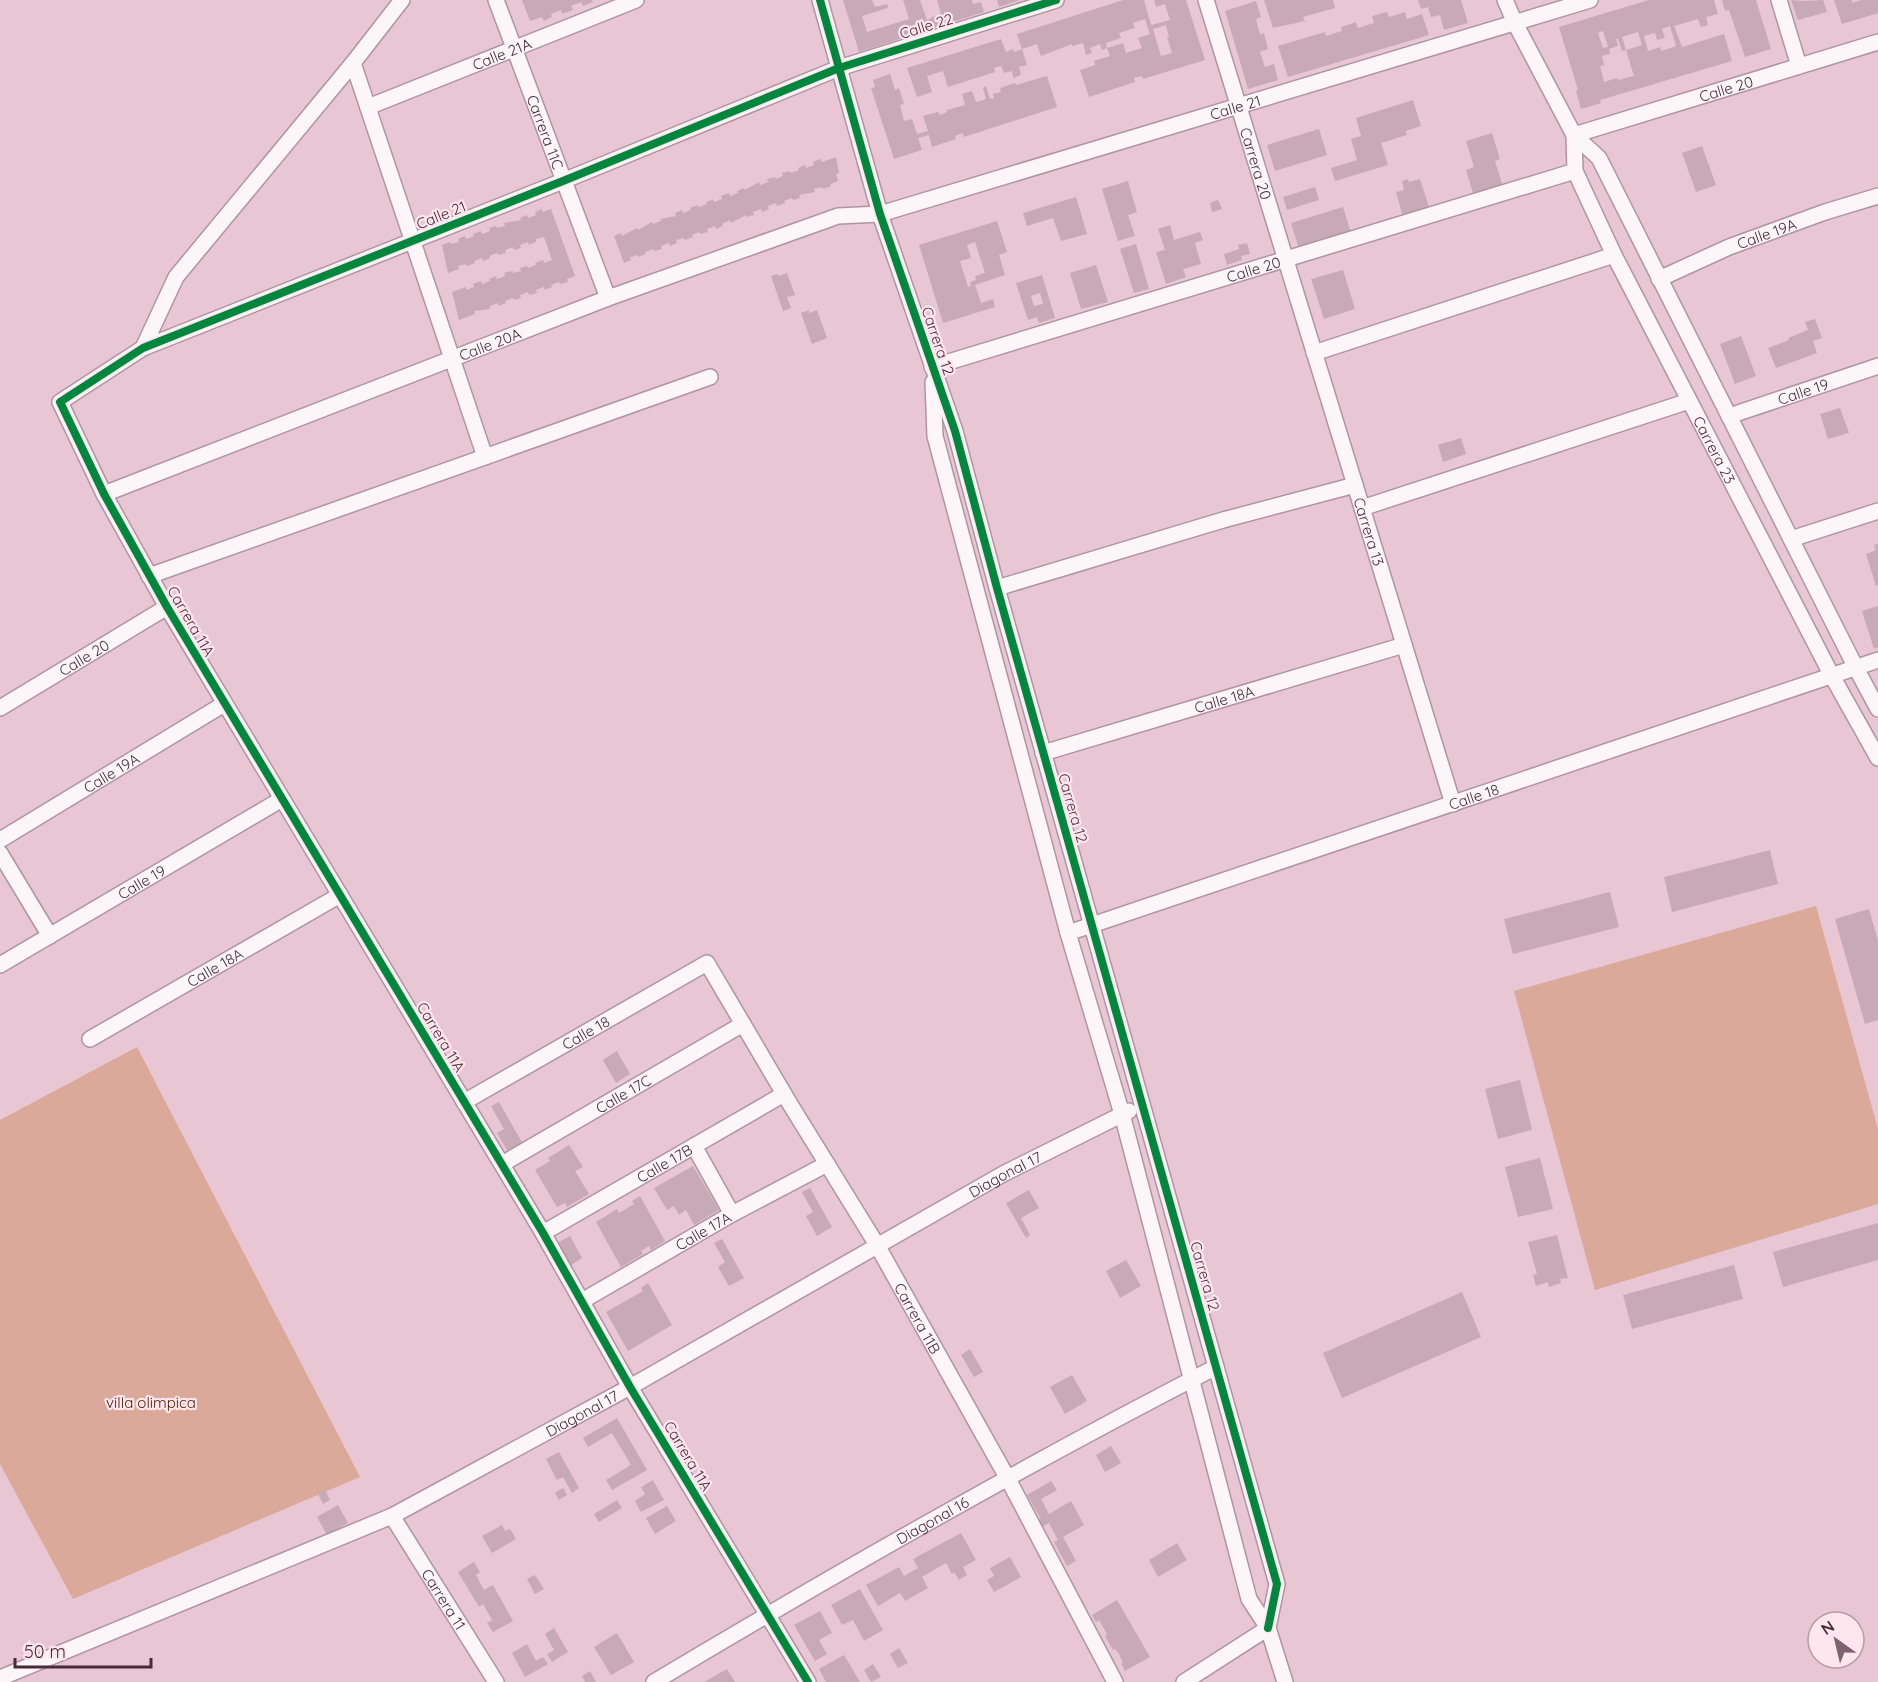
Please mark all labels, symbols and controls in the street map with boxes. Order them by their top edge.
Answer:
street label: Calle 22 [897,9,955,43]
street label: Calle 21A [469,33,534,74]
street label: Calle 20 [1697,71,1755,106]
street label: Calle 21 [1208,90,1263,124]
street label: Carrera 11C [523,92,568,172]
street label: Carrera 20 [1236,125,1276,202]
street label: Calle 21 [413,196,469,234]
street label: Calle 19A [1734,214,1799,253]
street label: Calle 20 [1224,252,1283,286]
street label: Carrera 12 [917,304,959,378]
street label: Calle 20A [456,323,524,365]
street label: Calle 19 [1775,374,1831,408]
street label: Carrera 23 [1690,413,1740,487]
street label: Carrera 13 [1350,495,1389,568]
street label: Carrera 11A [163,582,219,660]
street label: Calle 20 [55,635,113,680]
street label: Calle 18A [1192,681,1257,717]
street label: Calle 19A [80,748,143,797]
street label: Carrera 12 [1054,771,1092,845]
street label: Calle 18 [1446,779,1501,814]
street label: Calle 19 [114,860,169,903]
street label: Calle 18A [183,943,246,991]
street label: Carrera 11A [413,999,469,1076]
street label: Calle 18 [558,1011,613,1054]
street label: Calle 17C [592,1070,654,1117]
street label: Calle 17B [633,1139,696,1187]
street label: Diagonal 17 [965,1147,1045,1201]
street label: Calle 17A [672,1207,735,1254]
street label: Carrera 12 [1186,1239,1224,1313]
street label: Carrera 11B [890,1279,945,1357]
street label: Diagonal 17 [542,1386,622,1441]
park label: villa olimpica [106,1393,196,1412]
street label: Carrera 11A [660,1418,716,1495]
street label: Diagonal 16 [893,1492,972,1548]
street label: Carrera 11 [418,1565,470,1633]
north arrow [1806,1610,1866,1670]
text: N [1817,1616,1838,1639]
scale bar [15,1631,152,1669]
text: 50 m [24,1640,66,1663]

